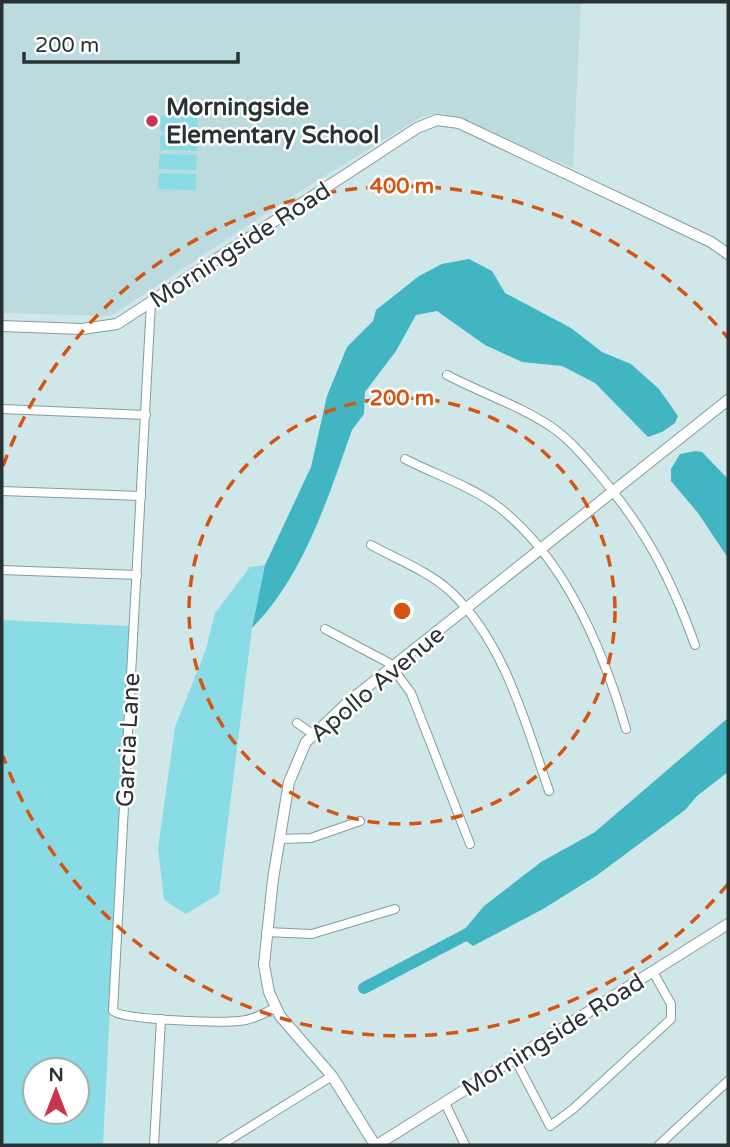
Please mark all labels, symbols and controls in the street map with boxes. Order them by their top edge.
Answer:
scale bar [24,21,238,65]
text: 200 m [35,33,99,58]
place label: Morningside Elementary School [166,93,379,150]
marker: Morningside Elementary School [144,113,160,129]
text: 400 m [370,174,434,199]
street label: Morningside Road [144,176,336,315]
text: 200 m [370,386,434,411]
centre of rings [390,599,414,623]
street label: Apollo Avenue [304,620,450,749]
street label: Garcia Lane [110,672,146,808]
street label: Morningside Road [457,968,650,1103]
north arrow [21,1056,91,1126]
text: N [48,1064,64,1086]

